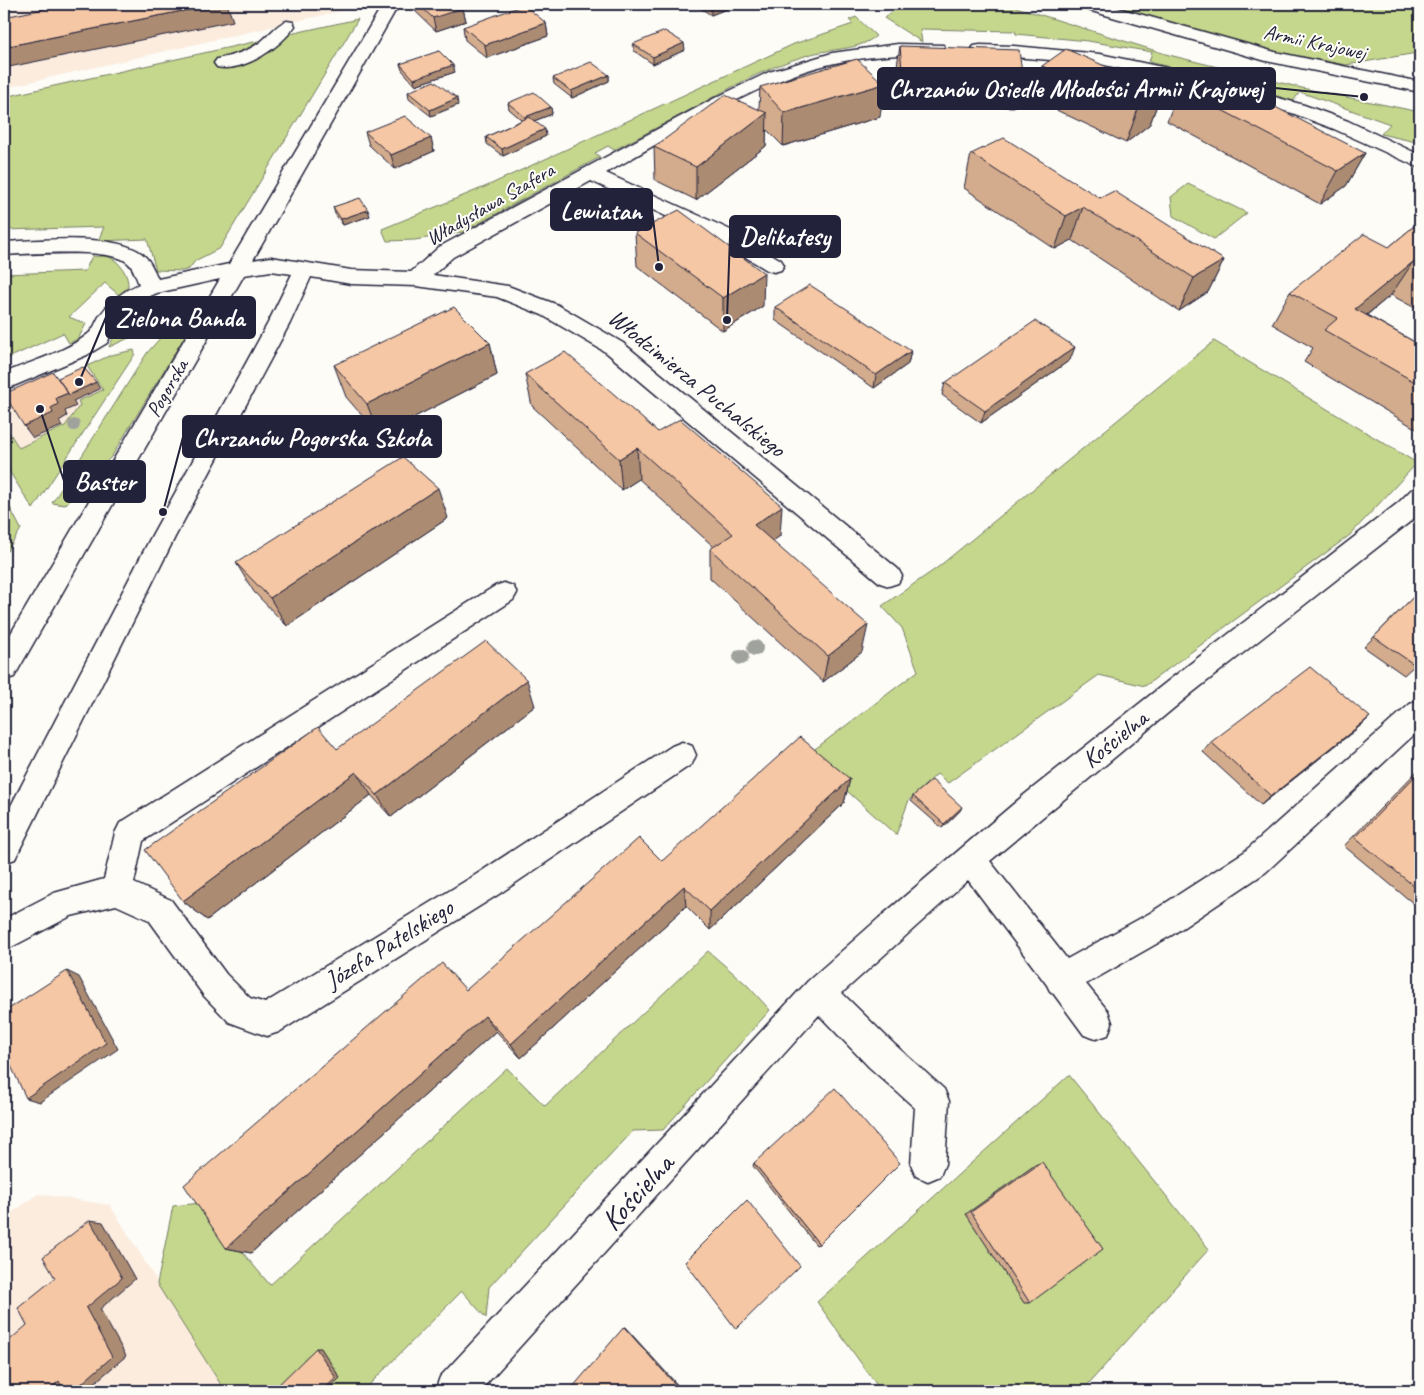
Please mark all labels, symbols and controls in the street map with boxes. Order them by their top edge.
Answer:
street label: Armii Krajowej [1261,18,1371,66]
callout: Chrzanów Osiedle Młodości Armii Krajowej [878,68,1275,109]
text: Chrzanów Osiedle Młodości Armii Krajowej [888,72,1267,105]
street label: Władysława Szafera [421,156,560,251]
callout: Lewiatan [551,189,652,230]
text: Lewiatan [560,194,644,227]
callout: Delikatesy [730,216,840,257]
text: Delikatesy [740,220,832,253]
callout: Zielona Banda [106,297,255,338]
text: Zielona Banda [116,301,246,334]
street label: Włodzimierza Puchalskiego [602,302,793,465]
street label: Pogorska [140,352,195,422]
callout: Chrzanów Pogorska Szkoła [183,416,441,457]
text: Chrzanów Pogorska Szkoła [193,421,433,454]
callout: Baster [64,461,145,502]
text: Baster [75,465,138,498]
street label: Kościelna [1075,701,1157,775]
street label: Józefa Patelskiego [318,891,460,997]
street label: Kościelna [592,1143,683,1239]

